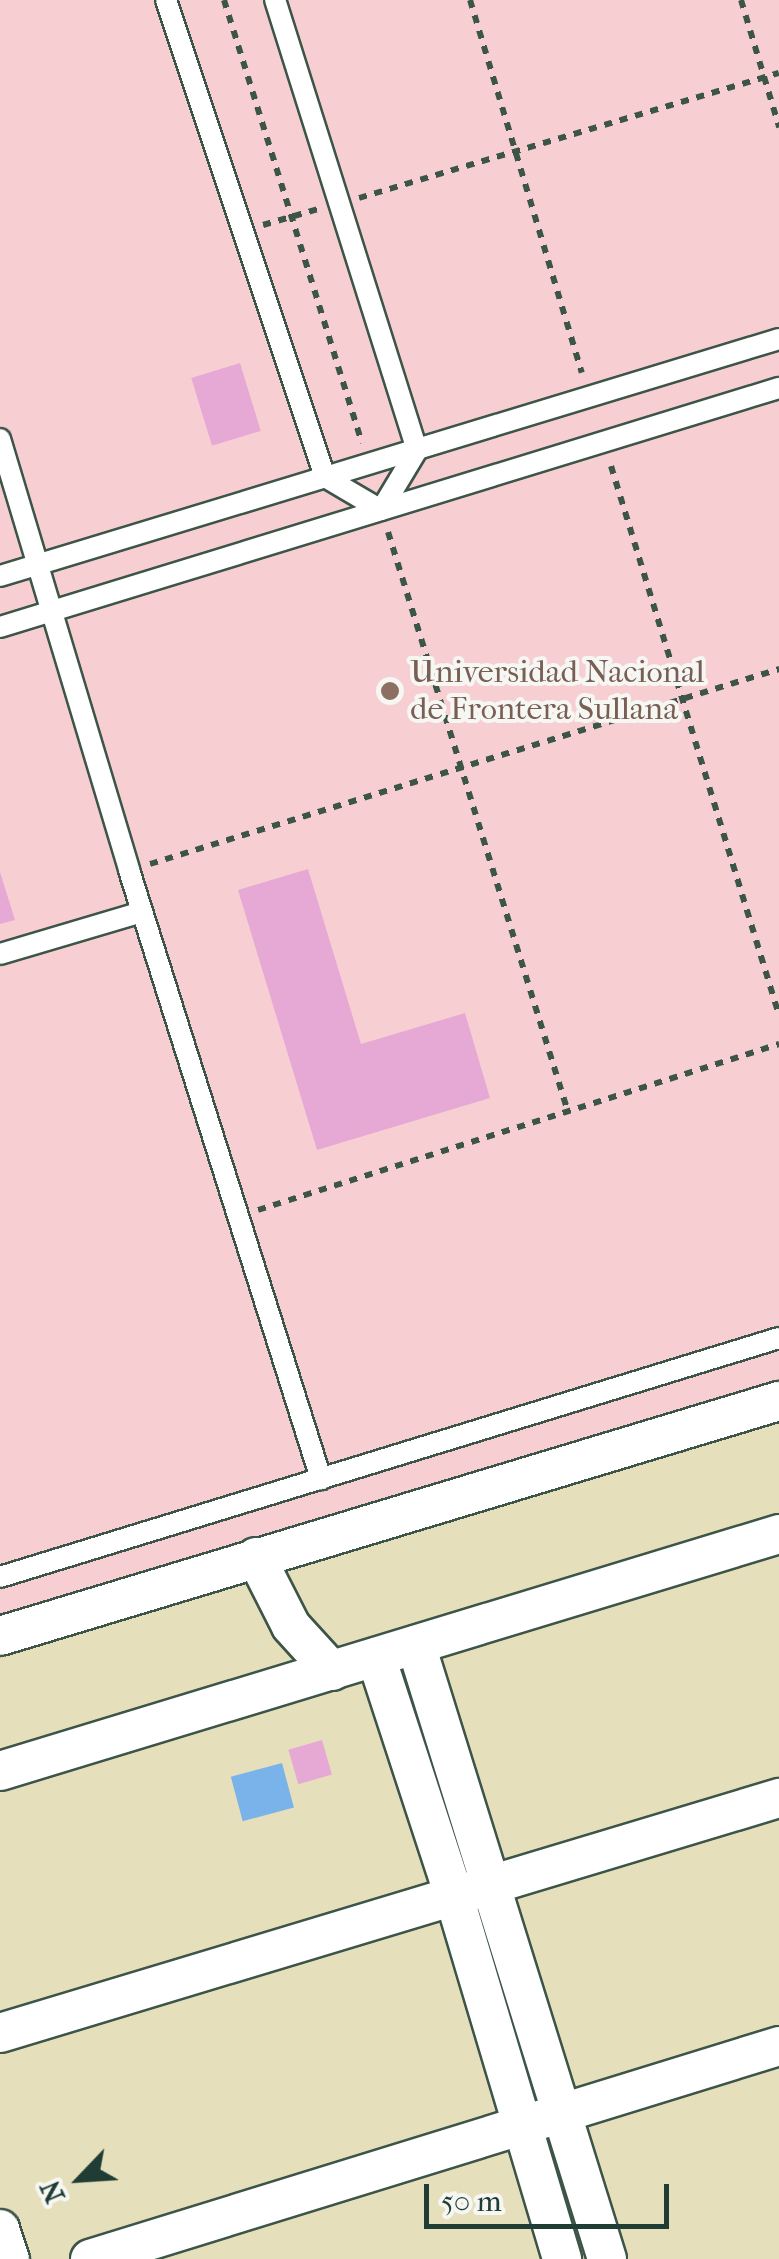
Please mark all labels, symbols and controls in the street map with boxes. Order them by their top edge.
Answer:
place label: Universidad Nacional de Frontera Sullana [410,654,705,729]
marker: Universidad Nacional de Frontera Sullana [379,680,401,702]
north arrow [30,2129,130,2229]
scale bar [429,2164,674,2226]
text: N [33,2175,72,2208]
text: 50 m [441,2184,502,2219]

